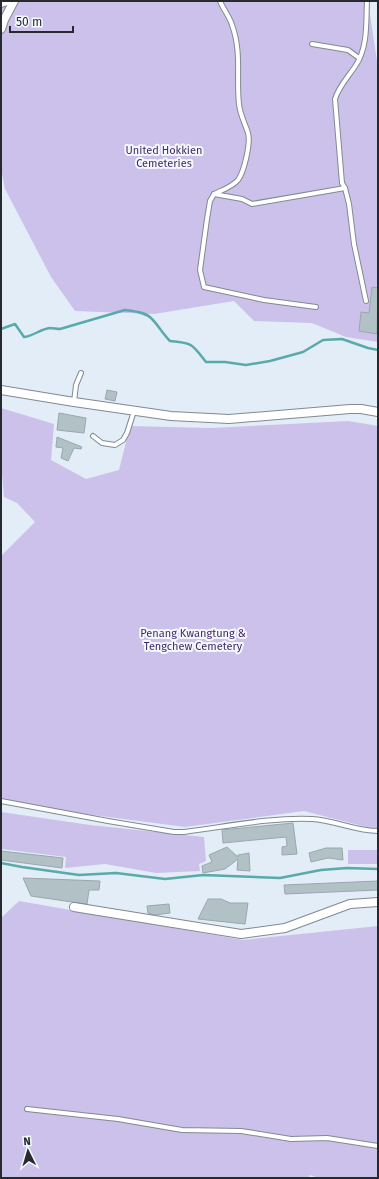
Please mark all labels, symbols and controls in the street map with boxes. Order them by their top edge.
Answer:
scale bar [10,8,73,34]
text: 50 m [16,15,42,29]
park label: United Hokkien Cemeteries [126,144,202,170]
park label: Penang Kwangtung & Tengchew Cemetery [140,627,246,653]
north arrow [8,1131,48,1171]
text: N [23,1135,31,1148]

